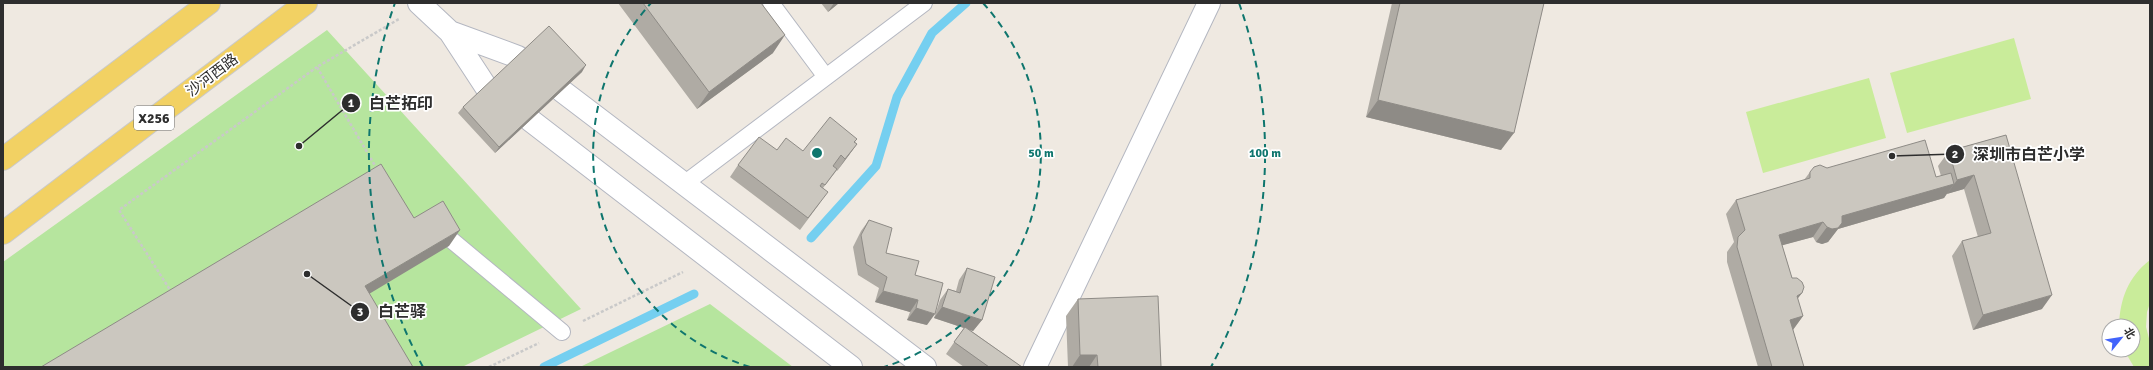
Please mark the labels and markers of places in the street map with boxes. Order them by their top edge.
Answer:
callout: 白芒拓印 [341,89,441,117]
callout: 深圳市白芒小学 [1945,140,2093,168]
centre of rings [810,146,824,160]
callout: 白芒驿 [350,298,434,326]

